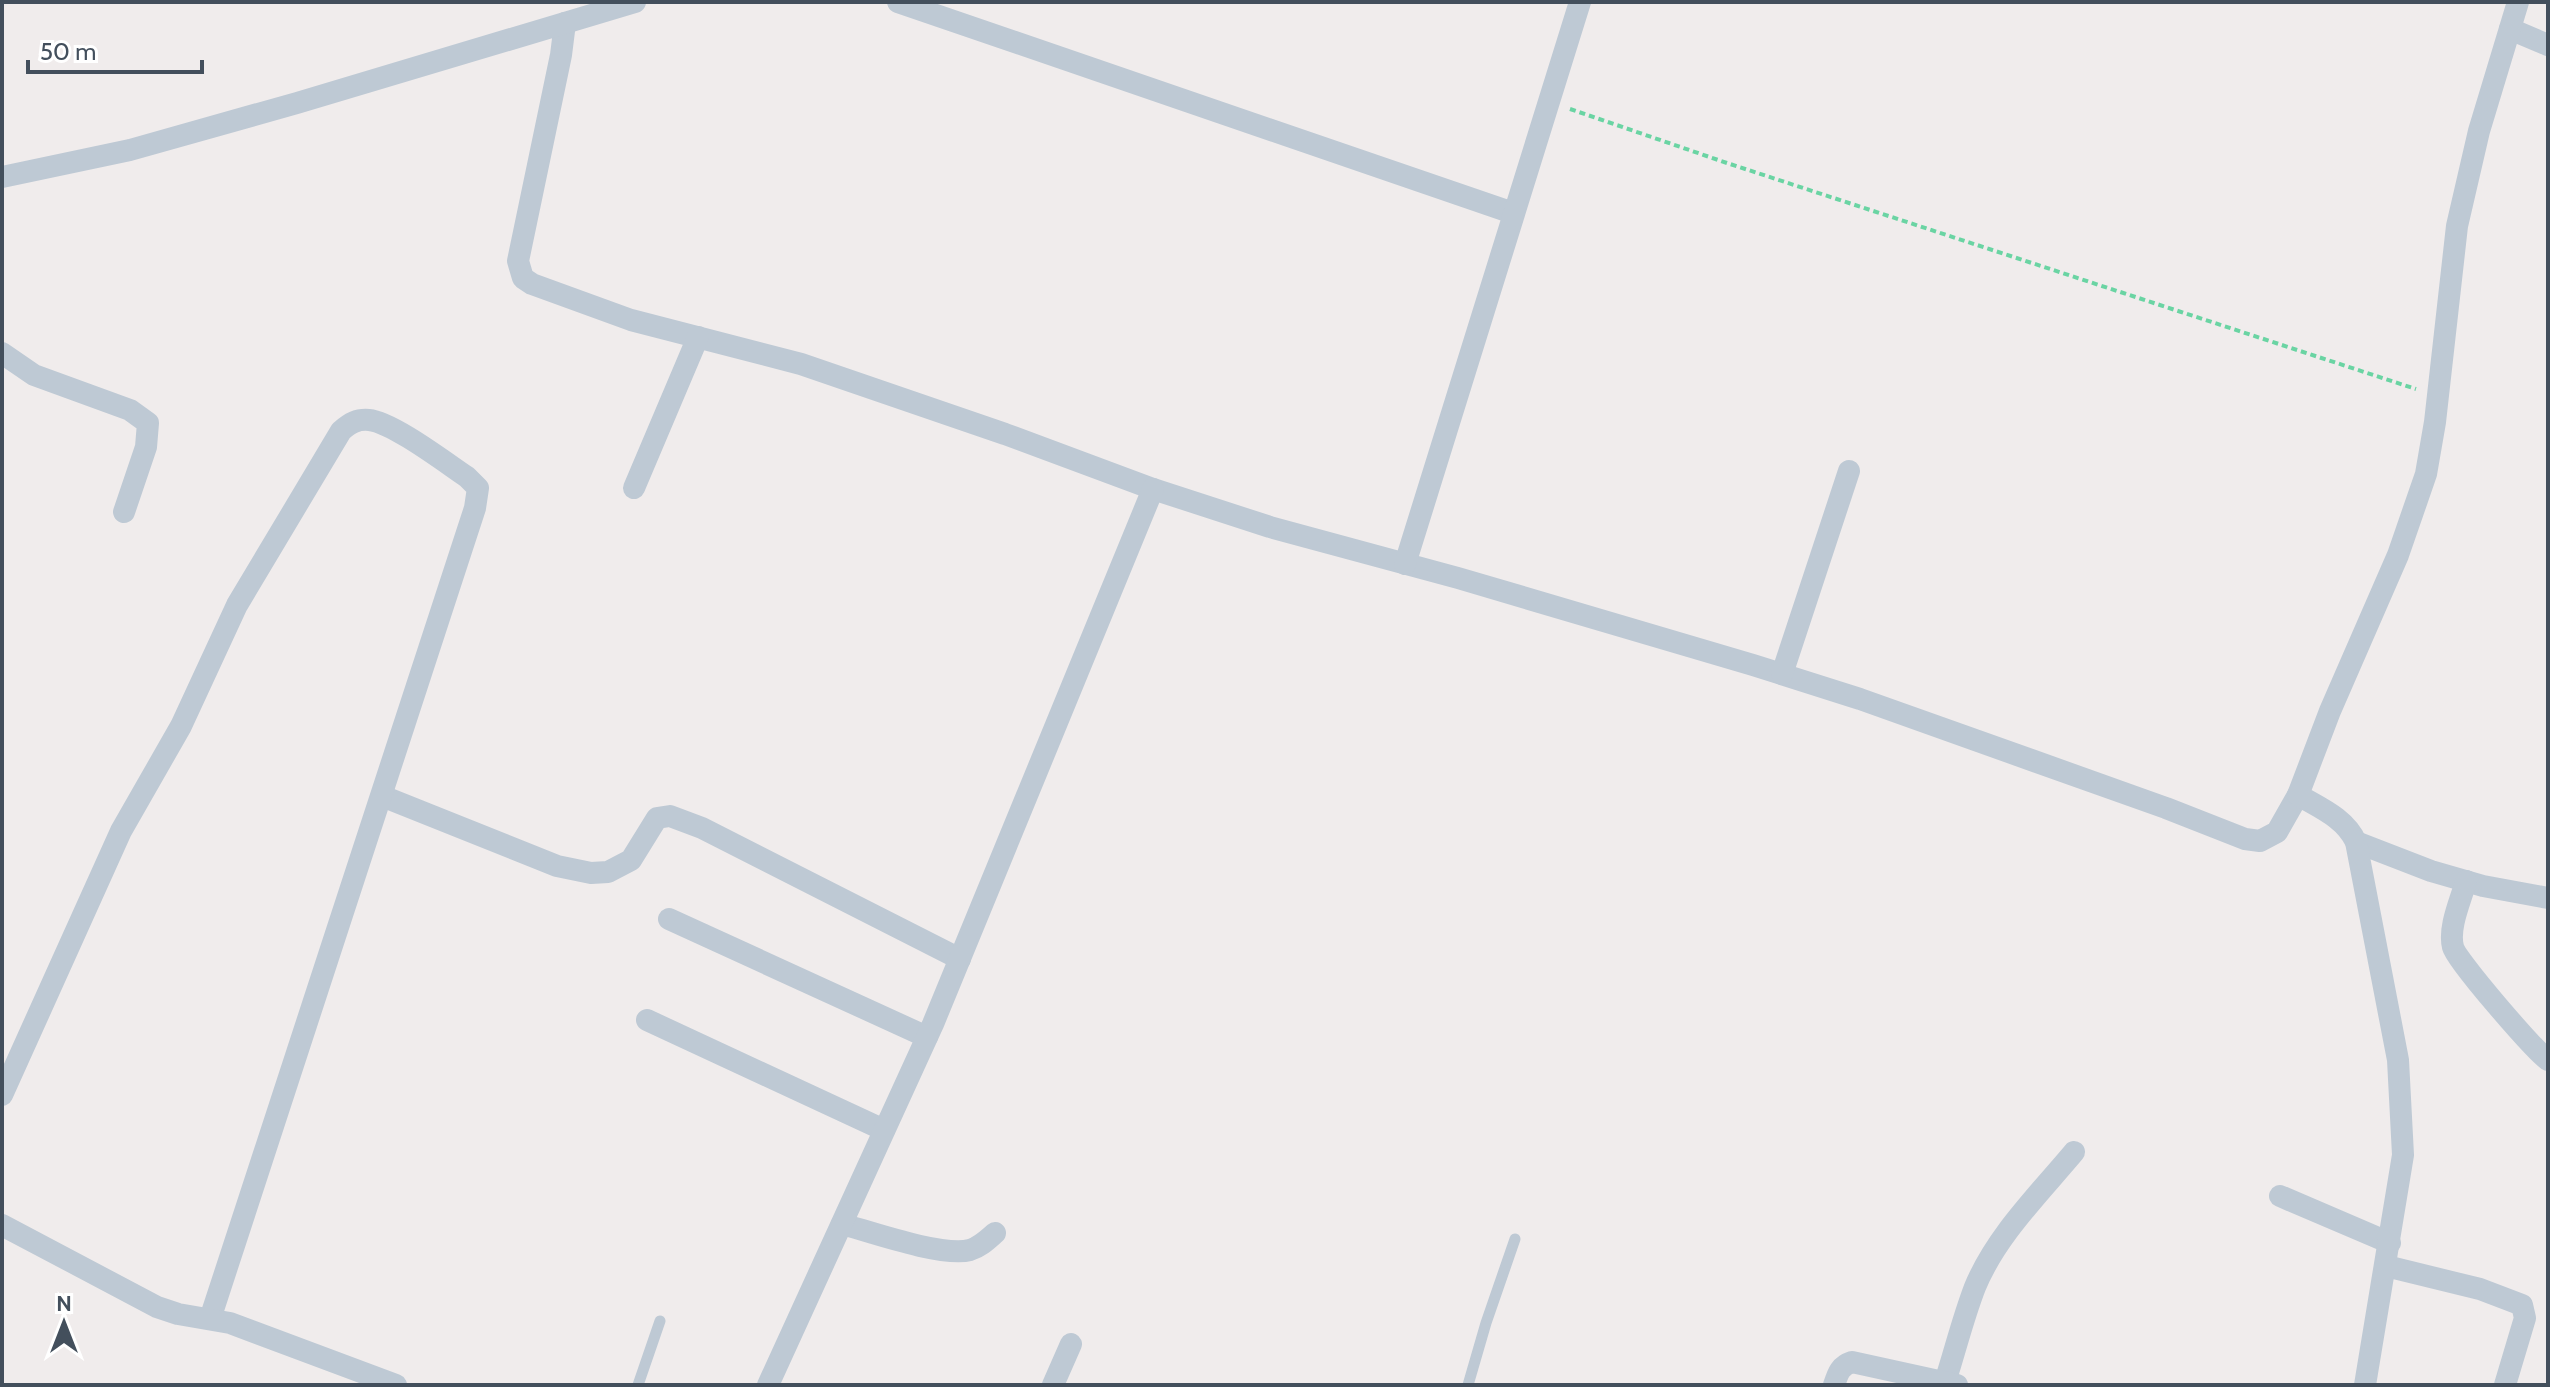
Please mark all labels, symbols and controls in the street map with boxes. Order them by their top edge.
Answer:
scale bar [28,24,202,74]
text: 50 m [40,37,96,66]
north arrow [24,1283,104,1363]
text: N [56,1290,72,1317]

